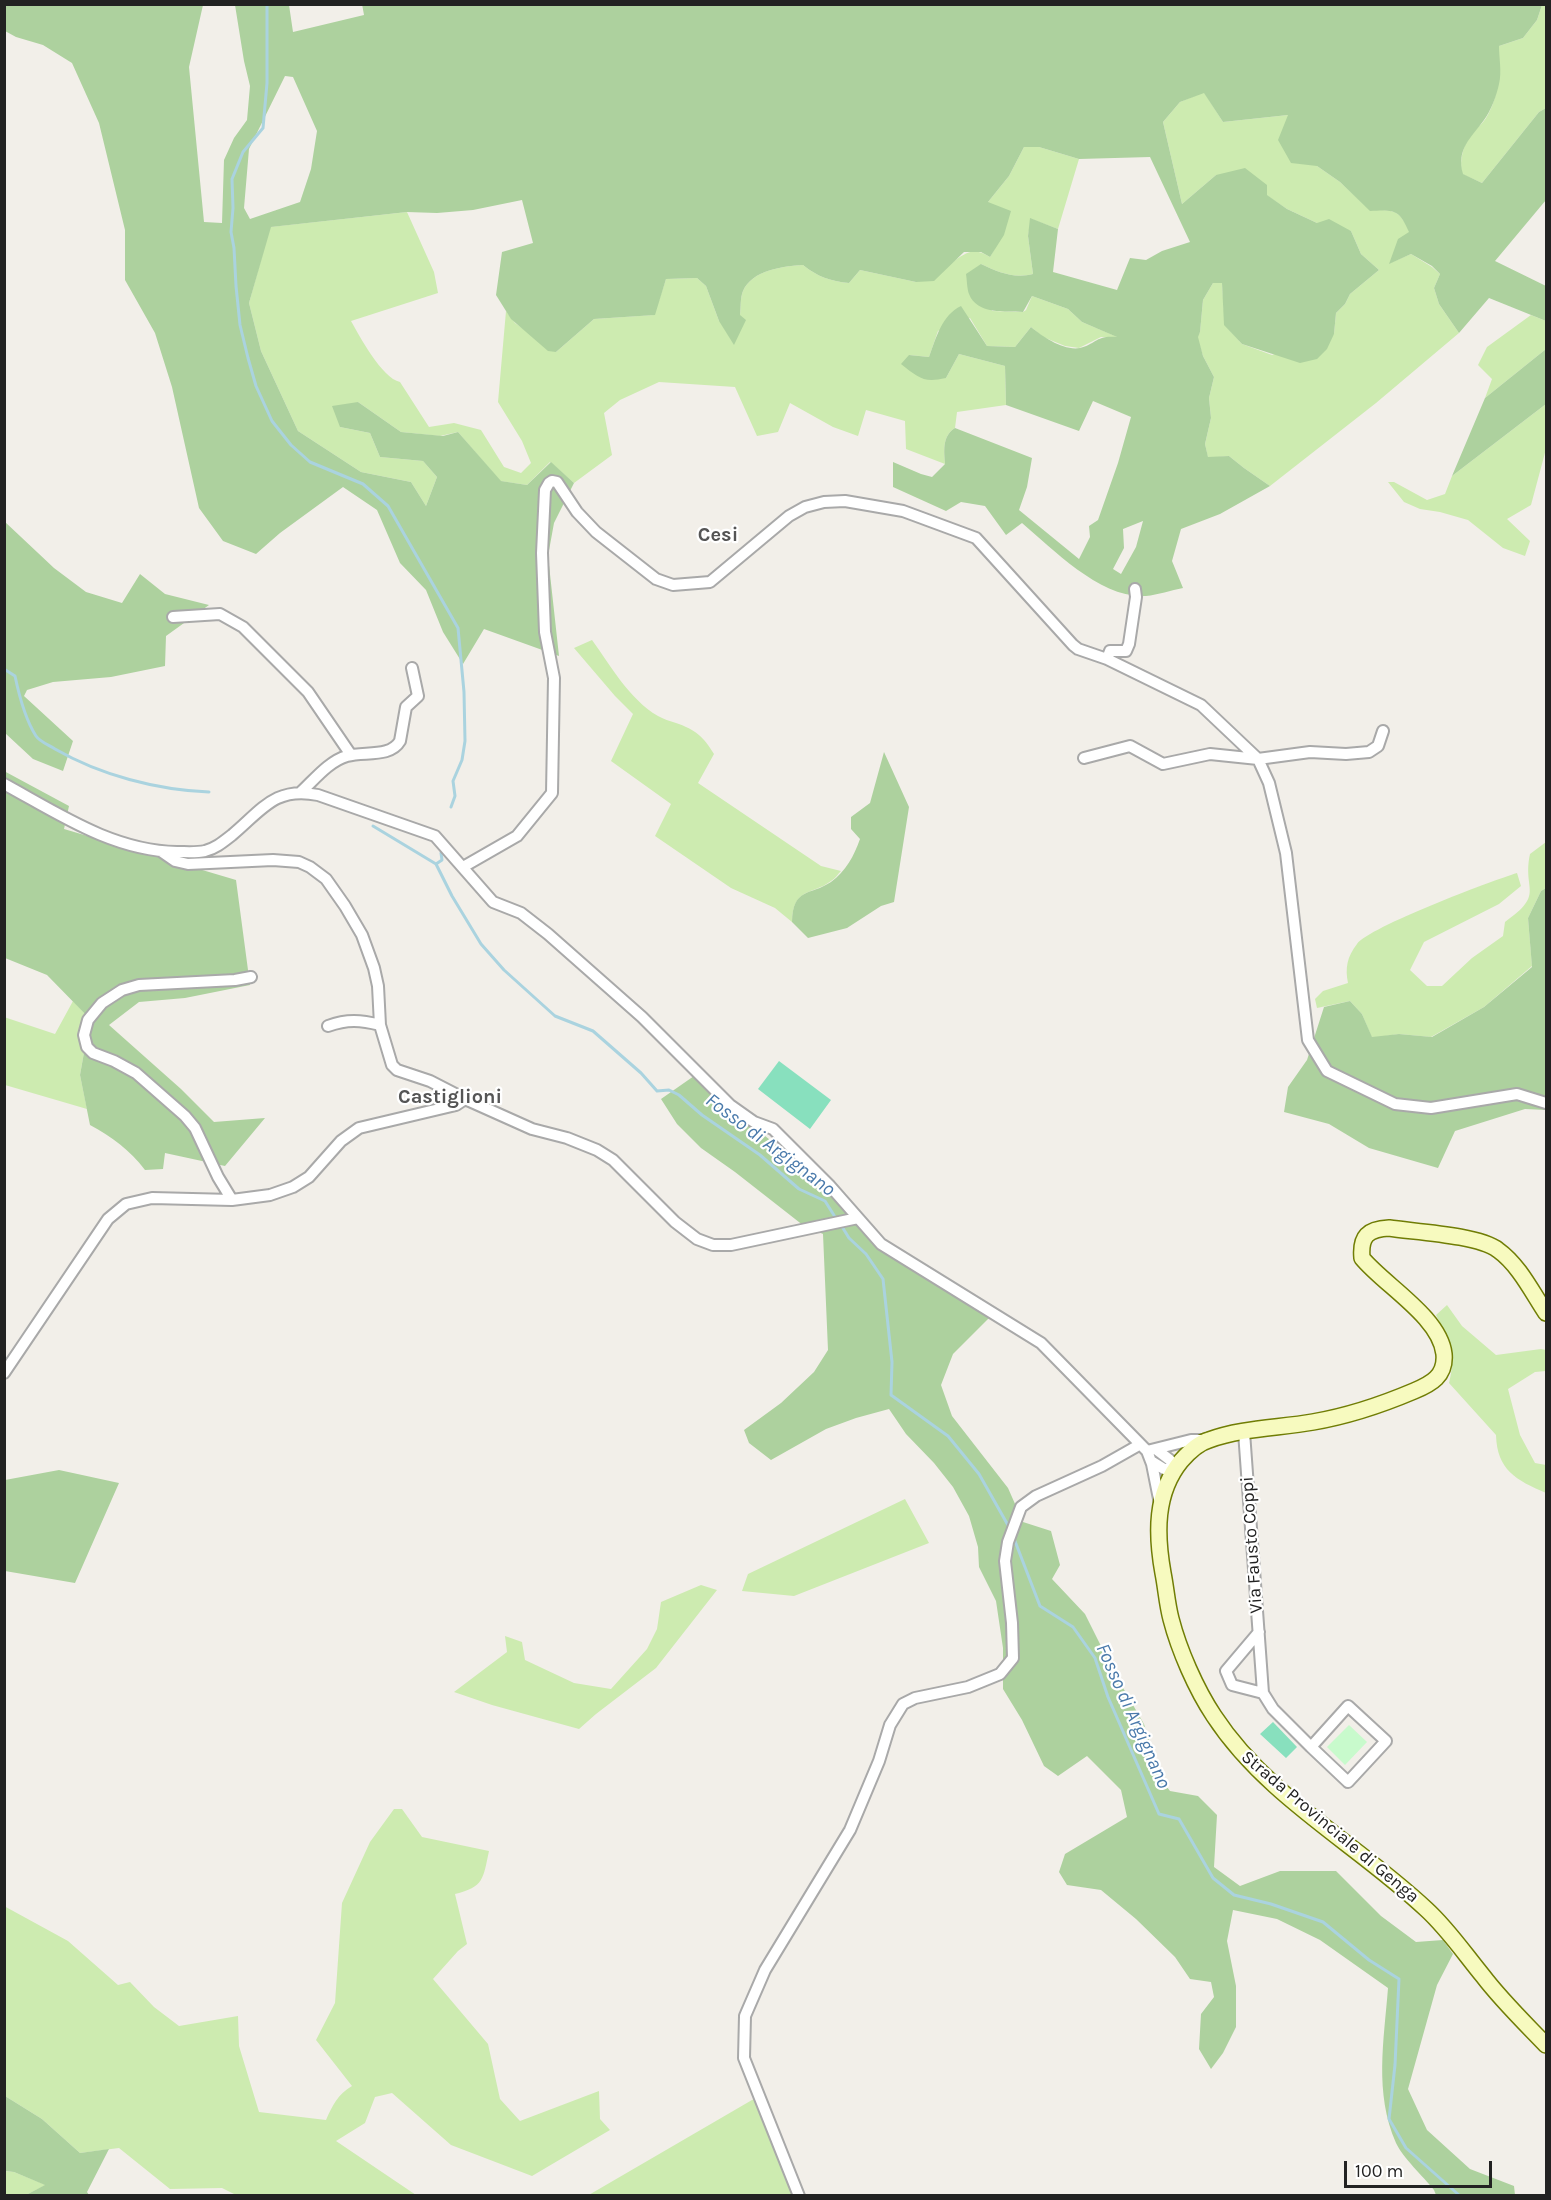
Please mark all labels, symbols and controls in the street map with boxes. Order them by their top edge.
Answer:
district label: Cesi [698,523,738,547]
district label: Castiglioni [398,1085,502,1109]
water label: Fosso di Argignano [700,1088,840,1202]
street label: Via Fausto Coppi [1236,1476,1268,1614]
water label: Fosso di Argignano [1090,1640,1176,1792]
street label: Strada Provinciale di Genga [1237,1746,1423,1908]
scale bar [1347,2149,1496,2187]
text: 100 m [1355,2160,1403,2182]

